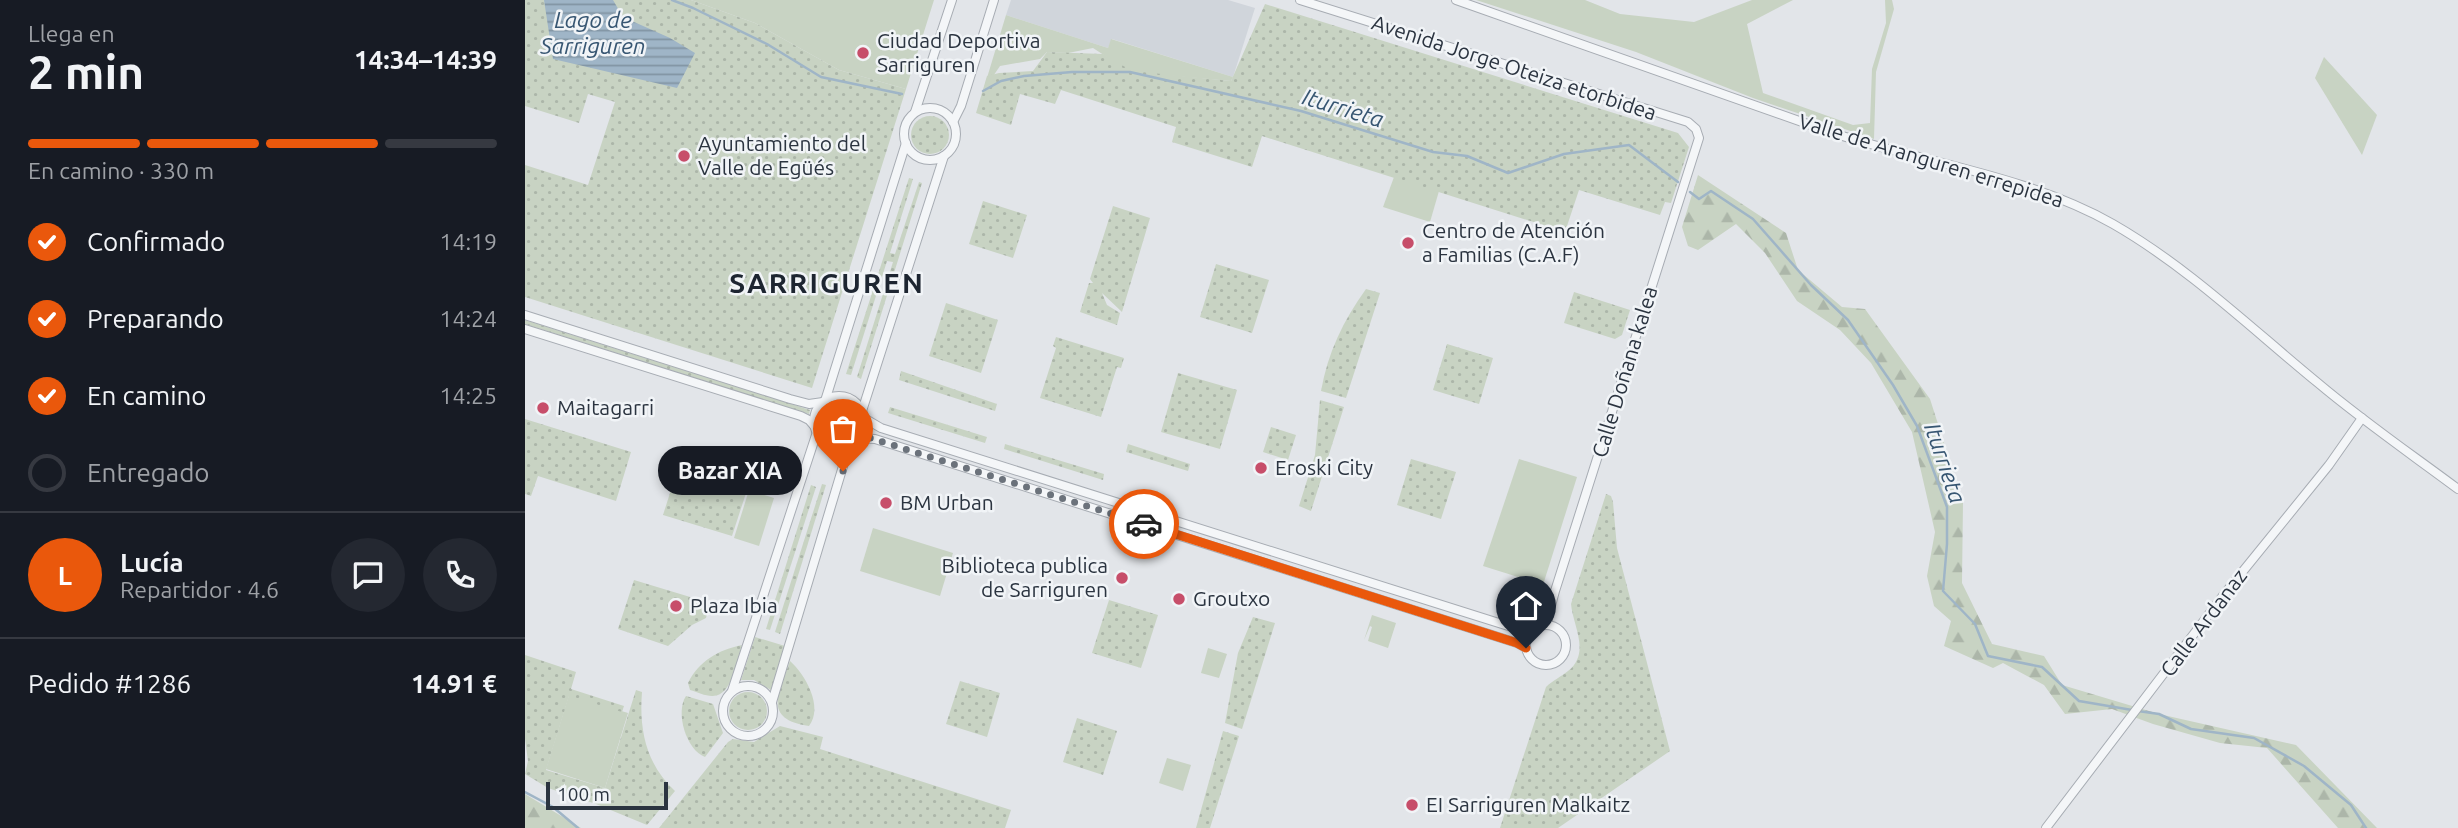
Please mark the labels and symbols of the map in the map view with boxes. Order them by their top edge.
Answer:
water label: Lago de Sarriguren [539,7,646,58]
street label: Avenida Jorge Oteiza etorbidea [1369,10,1660,124]
place label: Ciudad Deportiva Sarriguren [877,28,1040,76]
marker: Ciudad Deportiva Sarriguren [855,45,871,61]
water label: Iturrieta [1300,83,1387,132]
street label: Valle de Aranguren errepidea [1796,108,2067,212]
place label: Ayuntamiento del Valle de Egüés [698,131,866,179]
marker: Ayuntamiento del Valle de Egüés [676,148,692,164]
place label: Centro de Atención a Familias (C.A.F) [1422,218,1605,266]
marker: Centro de Atención a Familias (C.A.F) [1400,235,1416,251]
district label: SARRIGUREN [729,267,925,298]
street label: Calle Doñana kalea [1587,283,1662,460]
place label: Maitagarri [557,395,654,419]
pin [813,399,873,471]
marker: Maitagarri [535,400,551,416]
water label: Iturrieta [1920,419,1971,506]
callout: Bazar XIA [657,447,801,496]
place label: Eroski City [1275,455,1373,479]
marker: Eroski City [1253,460,1269,476]
courier [1109,489,1179,559]
place label: BM Urban [900,490,994,514]
marker: BM Urban [878,495,894,511]
place label: Biblioteca publica de Sarriguren [942,553,1108,601]
street label: Calle Ardanaz [2155,564,2251,681]
marker: Biblioteca publica de Sarriguren [1114,570,1130,586]
pin [1496,576,1556,648]
place label: Groutxo [1193,586,1270,610]
marker: Groutxo [1171,591,1187,607]
place label: Plaza Ibia [690,593,778,617]
marker: Plaza Ibia [668,598,684,614]
scale bar [546,779,669,811]
place label: EI Sarriguren Malkaitz [1426,792,1630,816]
marker: EI Sarriguren Malkaitz [1404,797,1420,813]

